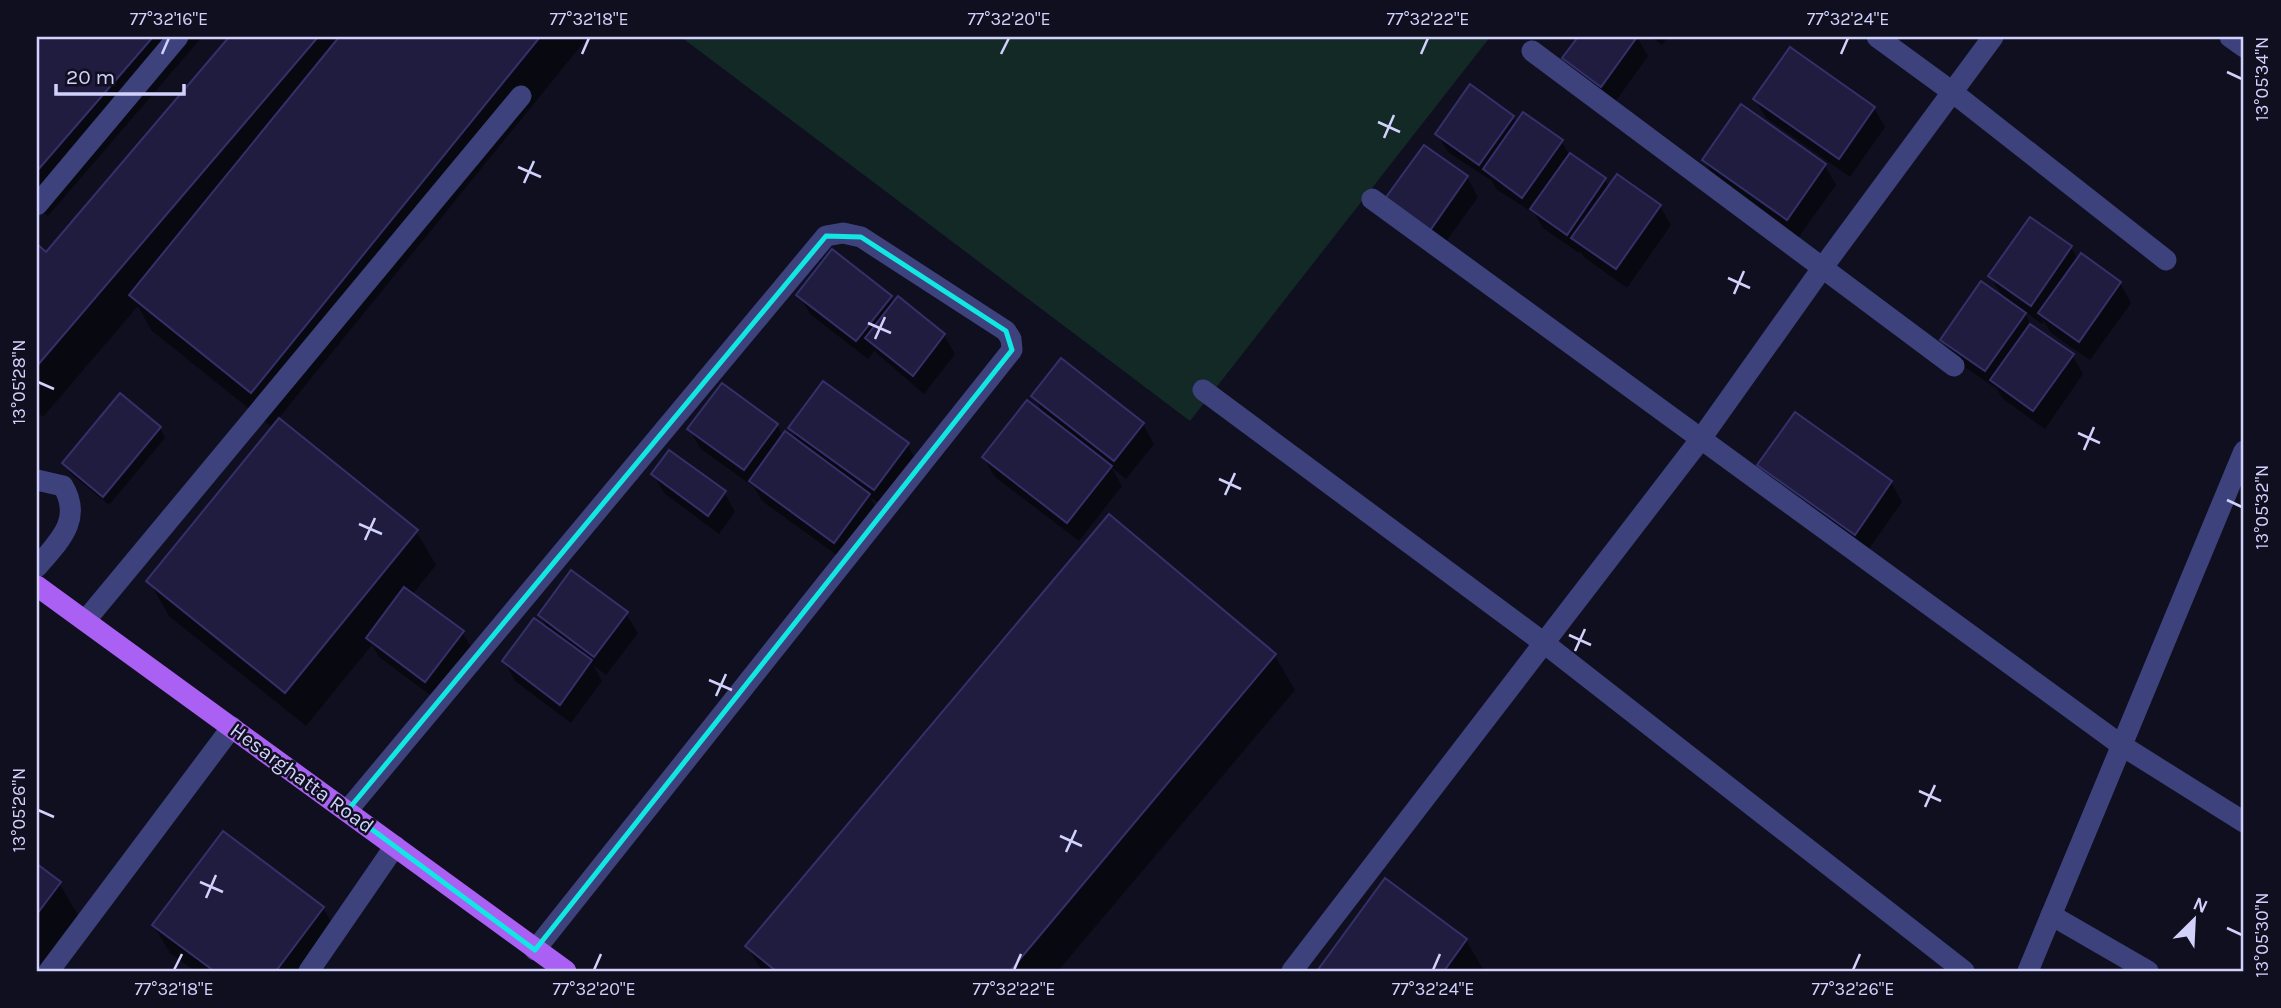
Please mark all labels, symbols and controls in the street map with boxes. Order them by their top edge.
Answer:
text: 77°32'16"E [130,8,208,30]
text: 77°32'18"E [549,8,629,30]
text: 77°32'20"E [967,8,1051,30]
text: 77°32'22"E [1387,8,1470,30]
text: 77°32'24"E [1807,8,1889,30]
text: 13°05'34"N [2251,37,2273,121]
scale bar [56,52,184,96]
text: 20 m [66,65,115,89]
text: 13°05'28"N [8,339,30,425]
text: 13°05'32"N [2251,465,2273,549]
street label: Hesarghatta Road [226,718,378,838]
text: 13°05'26"N [8,768,30,852]
north arrow [2158,886,2228,956]
text: 13°05'30"N [2251,892,2273,978]
text: N [2190,893,2211,918]
text: 77°32'18"E [134,978,214,1000]
text: 77°32'20"E [552,978,636,1000]
text: 77°32'22"E [973,978,1056,1000]
text: 77°32'24"E [1392,978,1474,1000]
text: 77°32'26"E [1812,978,1894,1000]

